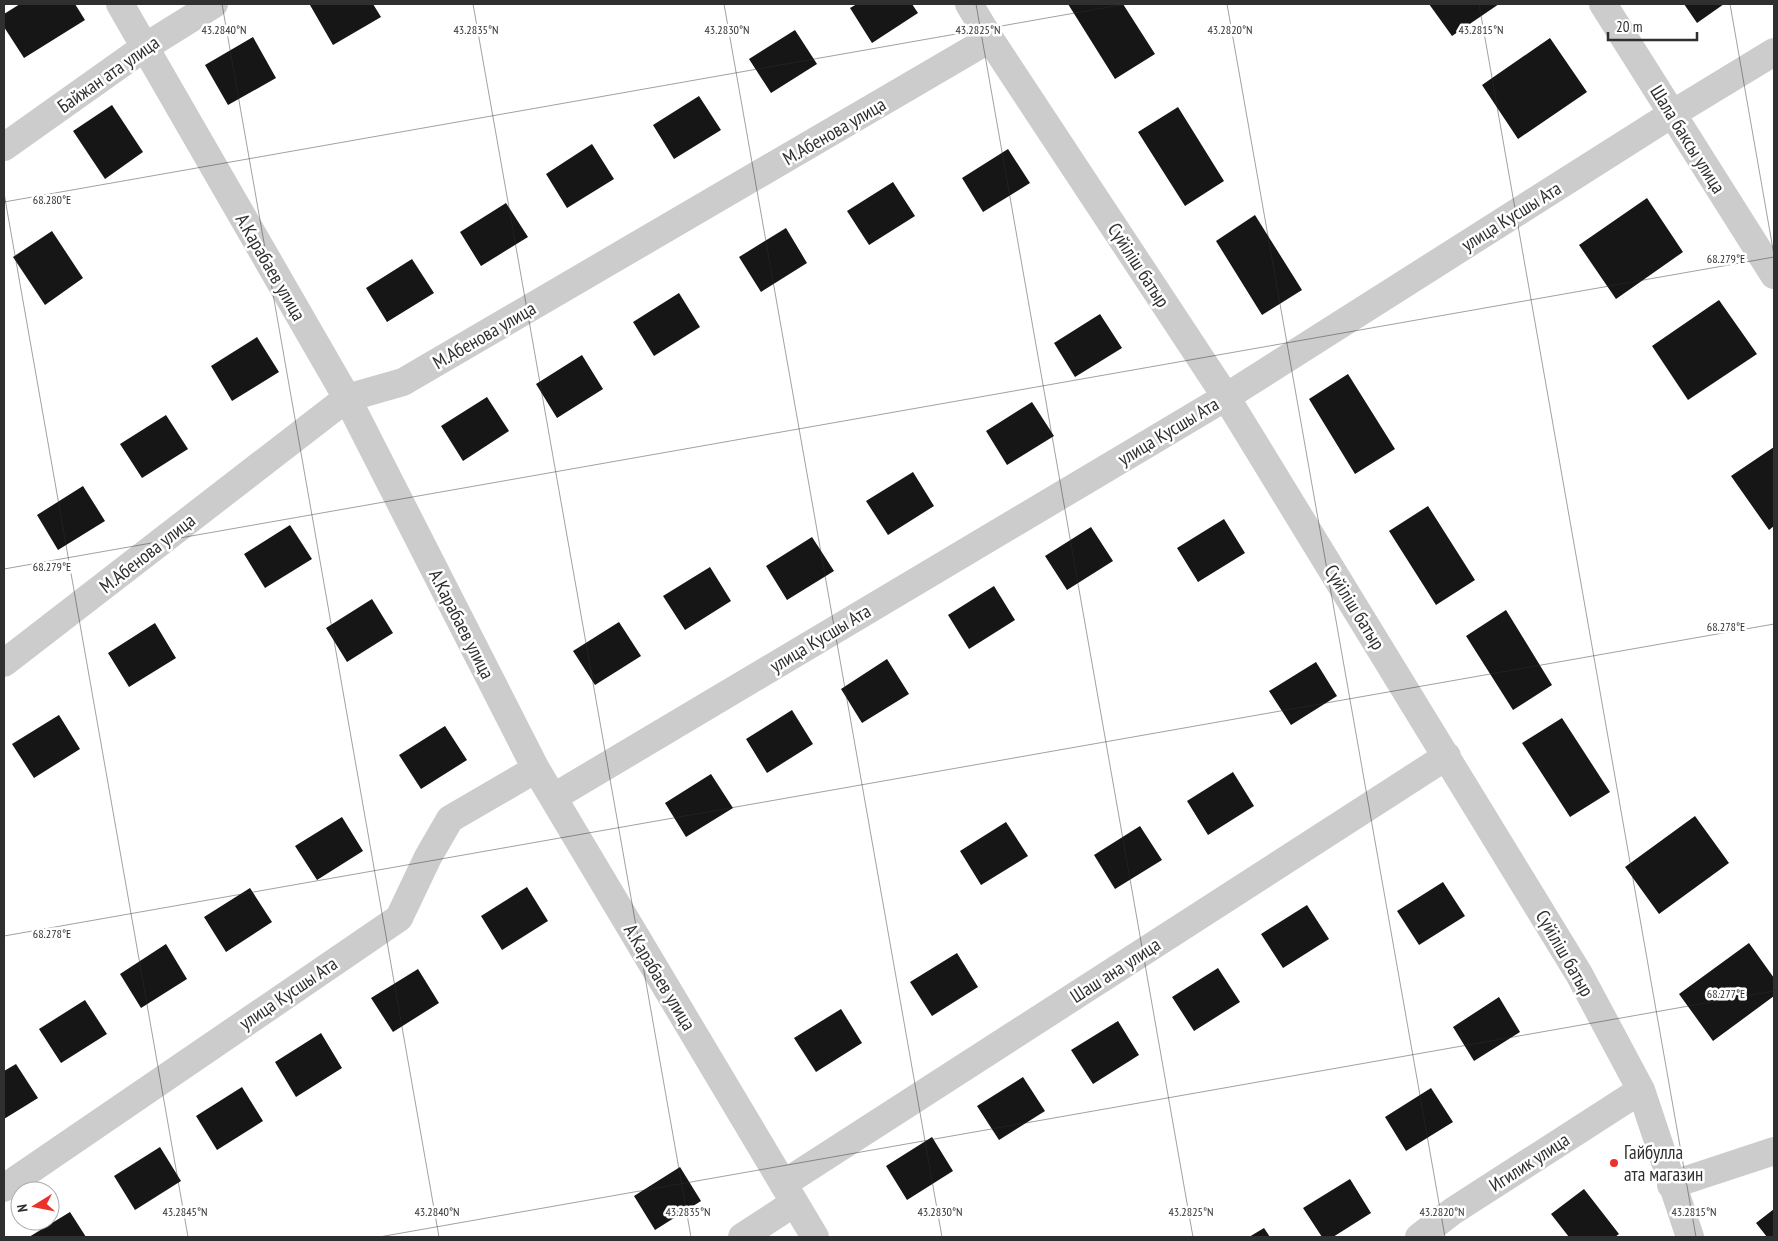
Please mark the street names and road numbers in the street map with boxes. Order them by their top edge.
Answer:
street label: Байжан ата улица [53,30,163,118]
street label: Шала баксы улица [1645,80,1731,198]
street label: М.Абенова улица [778,92,890,170]
street label: улица Кусшы Ата [1457,176,1565,256]
street label: А.Карабаев улица [231,209,311,325]
street label: Сүйіліш батыр [1103,218,1175,312]
street label: М.Абенова улица [428,296,540,374]
street label: улица Кусшы Ата [1113,392,1223,470]
street label: М.Абенова улица [94,508,200,598]
street label: Сүйіліш батыр [1319,560,1391,654]
street label: А.Карабаев улица [424,565,500,683]
street label: улица Кусшы Ата [765,599,875,677]
street label: Сүйіліш батыр [1531,905,1599,1001]
street label: А.Карабаев улица [619,919,701,1035]
street label: Шаш ана улица [1065,932,1165,1008]
street label: улица Кусшы Ата [234,951,342,1035]
street label: Игилик улица [1484,1127,1574,1197]

